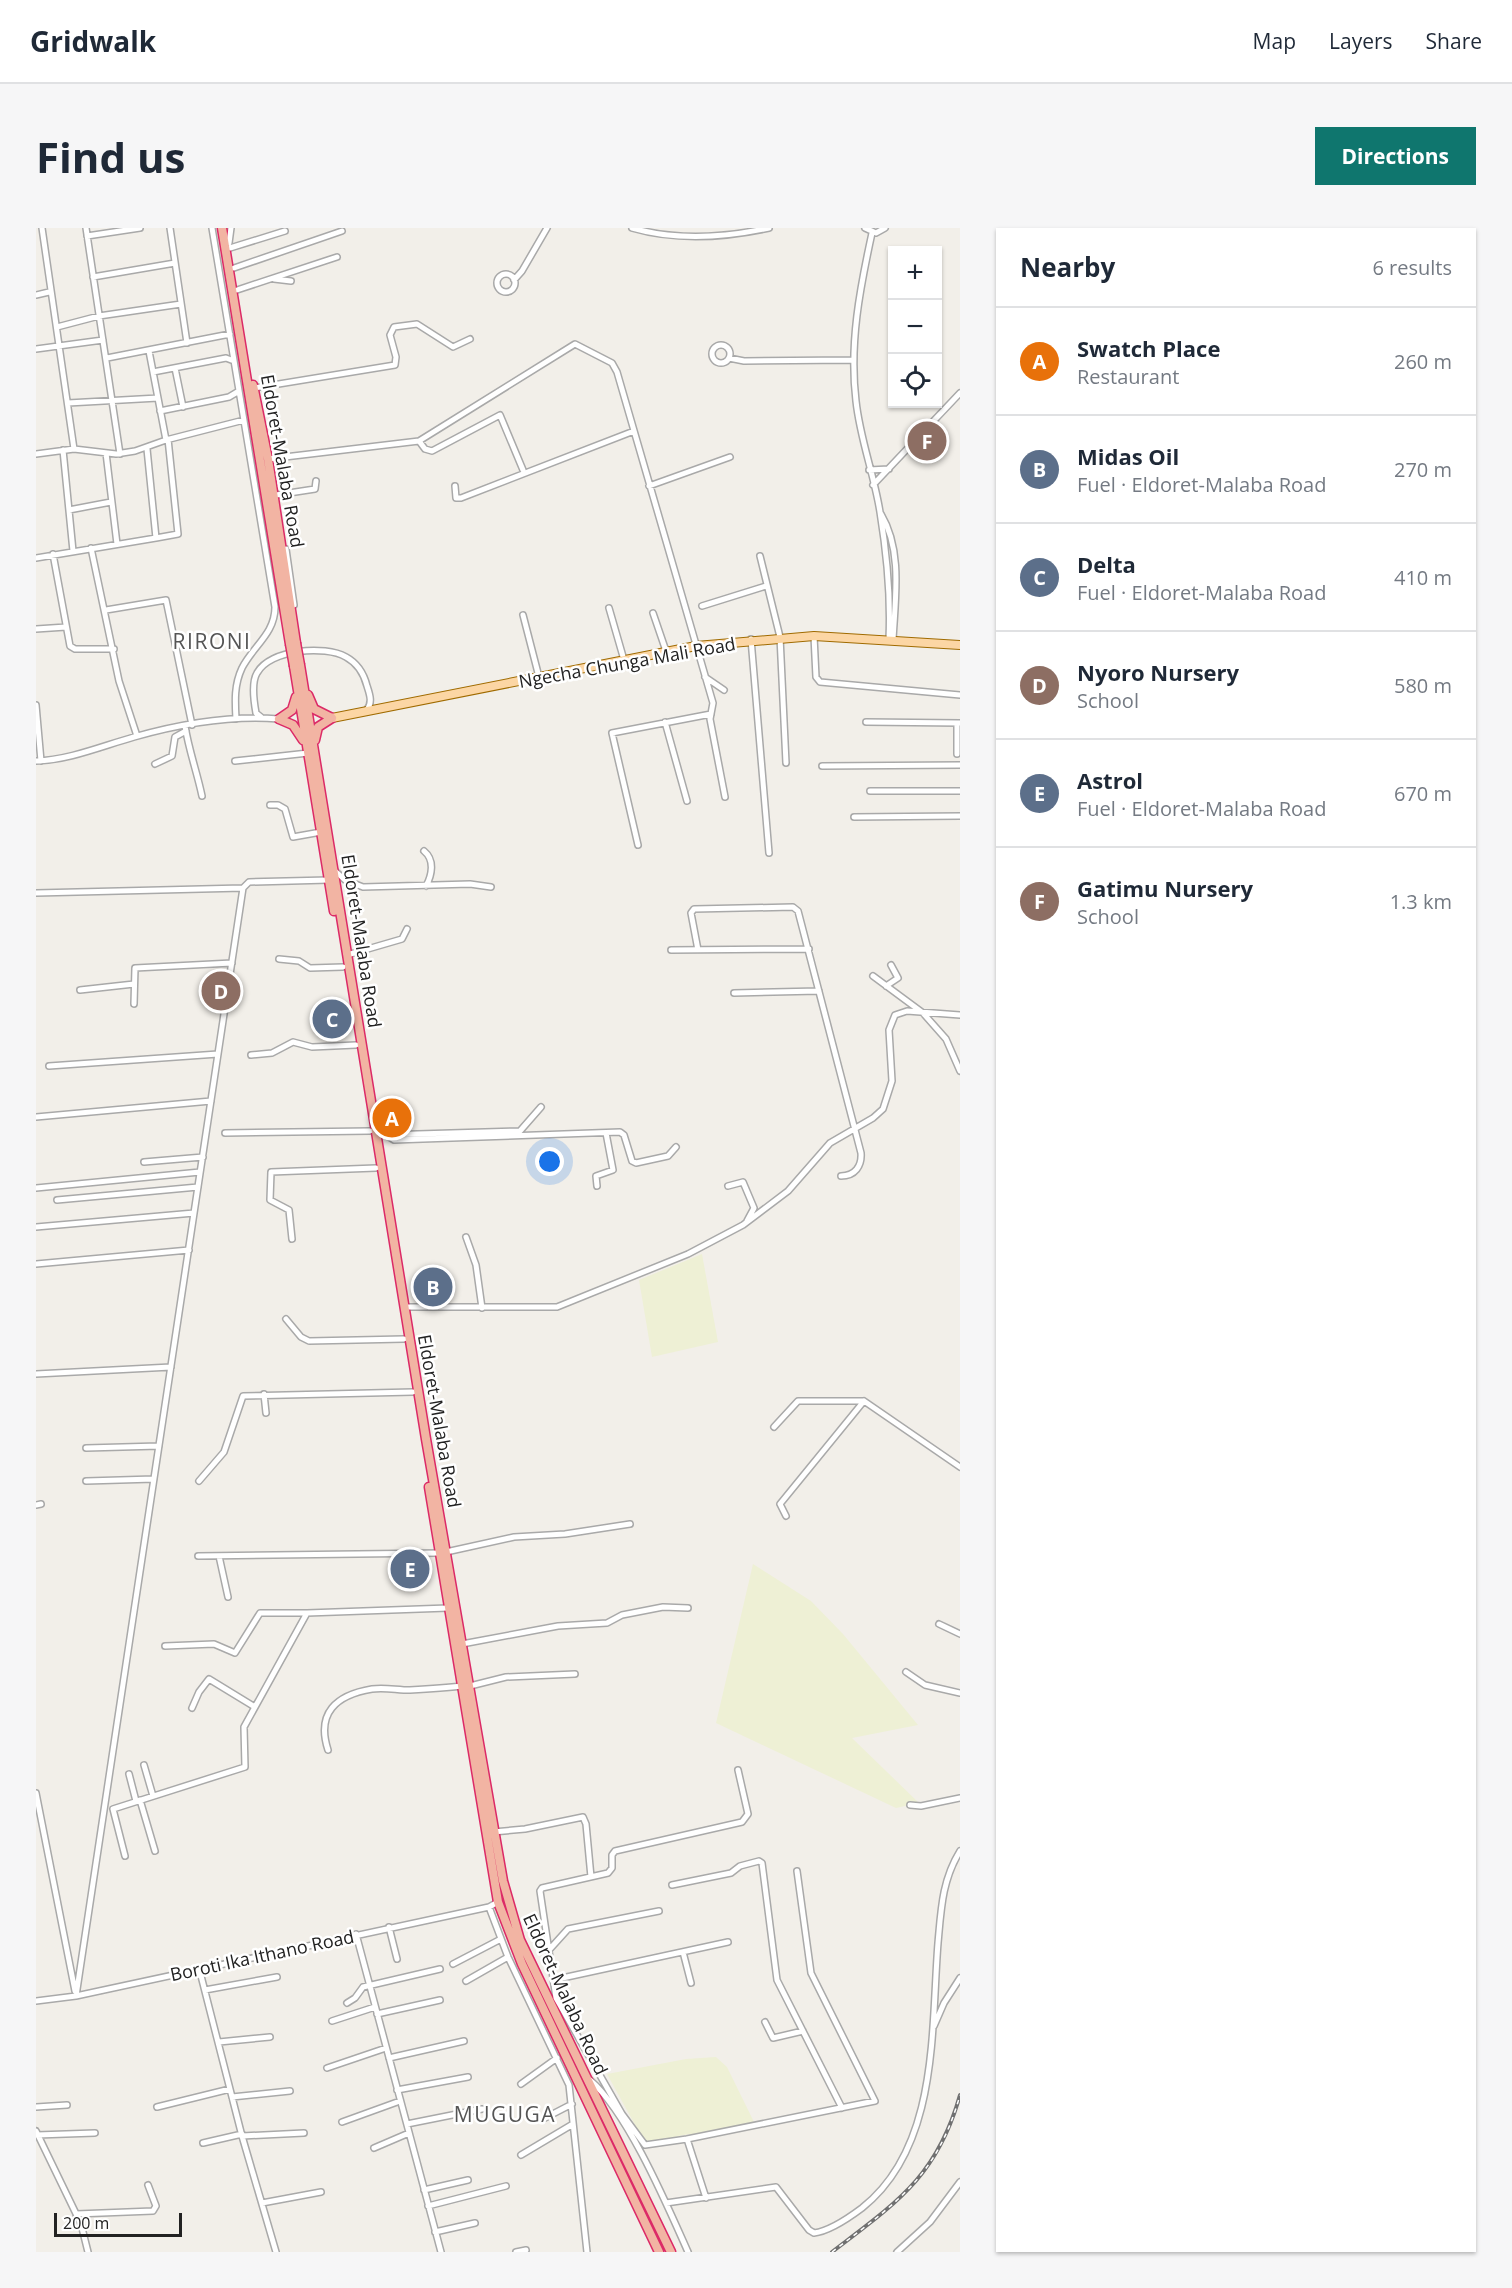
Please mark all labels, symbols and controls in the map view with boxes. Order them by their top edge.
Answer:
text: Gridwalk [30,22,156,60]
text: Map [1253,27,1296,55]
text: Layers [1329,27,1393,55]
text: Share [1426,27,1482,55]
button: Directions [1315,127,1476,185]
text: Find us [36,128,185,185]
map controls [888,246,942,408]
button: + [888,246,942,300]
text: Nearby [1020,249,1115,285]
text: 6 results [1372,254,1452,281]
button: − [888,300,942,354]
text: Swatch Place [1077,333,1220,363]
text: A [1033,348,1046,375]
text: 260 m [1394,348,1452,375]
button: locate [888,354,942,408]
text: Restaurant [1077,363,1179,390]
street label: Eldoret-Malaba Road [256,373,310,549]
pin: F [908,418,946,464]
text: Midas Oil [1077,441,1179,471]
text: B [1033,456,1046,483]
text: 270 m [1394,456,1452,483]
text: Fuel · Eldoret-Malaba Road [1077,471,1326,498]
text: Delta [1077,549,1136,579]
text: C [1033,564,1046,591]
text: 410 m [1394,564,1452,591]
text: Fuel · Eldoret-Malaba Road [1077,579,1326,606]
district label: RIRONI [173,627,251,655]
street label: Ngecha Chunga Mali Road [517,631,737,693]
text: Nyoro Nursery [1077,657,1239,687]
text: D [1032,672,1047,699]
text: 580 m [1394,672,1452,699]
text: School [1077,687,1139,714]
text: Astrol [1077,765,1143,795]
text: E [1034,780,1045,807]
text: 670 m [1394,780,1452,807]
text: Fuel · Eldoret-Malaba Road [1077,795,1326,822]
street label: Eldoret-Malaba Road [336,852,388,1030]
text: Gatimu Nursery [1077,873,1253,903]
text: F [1034,888,1045,915]
text: 1.3 km [1390,888,1452,915]
text: School [1077,903,1139,930]
pin: D [202,968,240,1014]
pin: C [312,996,352,1042]
pin: A [372,1096,412,1140]
your location [535,1147,564,1176]
pin: B [414,1264,452,1310]
street label: Eldoret-Malaba Road [413,1333,467,1509]
pin: E [390,1546,430,1592]
street label: Eldoret-Malaba Road [518,1909,614,2079]
street label: Boroti Ika Ithano Road [168,1924,356,1986]
district label: MUGUGA [454,2100,556,2128]
scale bar [54,2210,182,2238]
text: 200 m [63,2212,109,2234]

